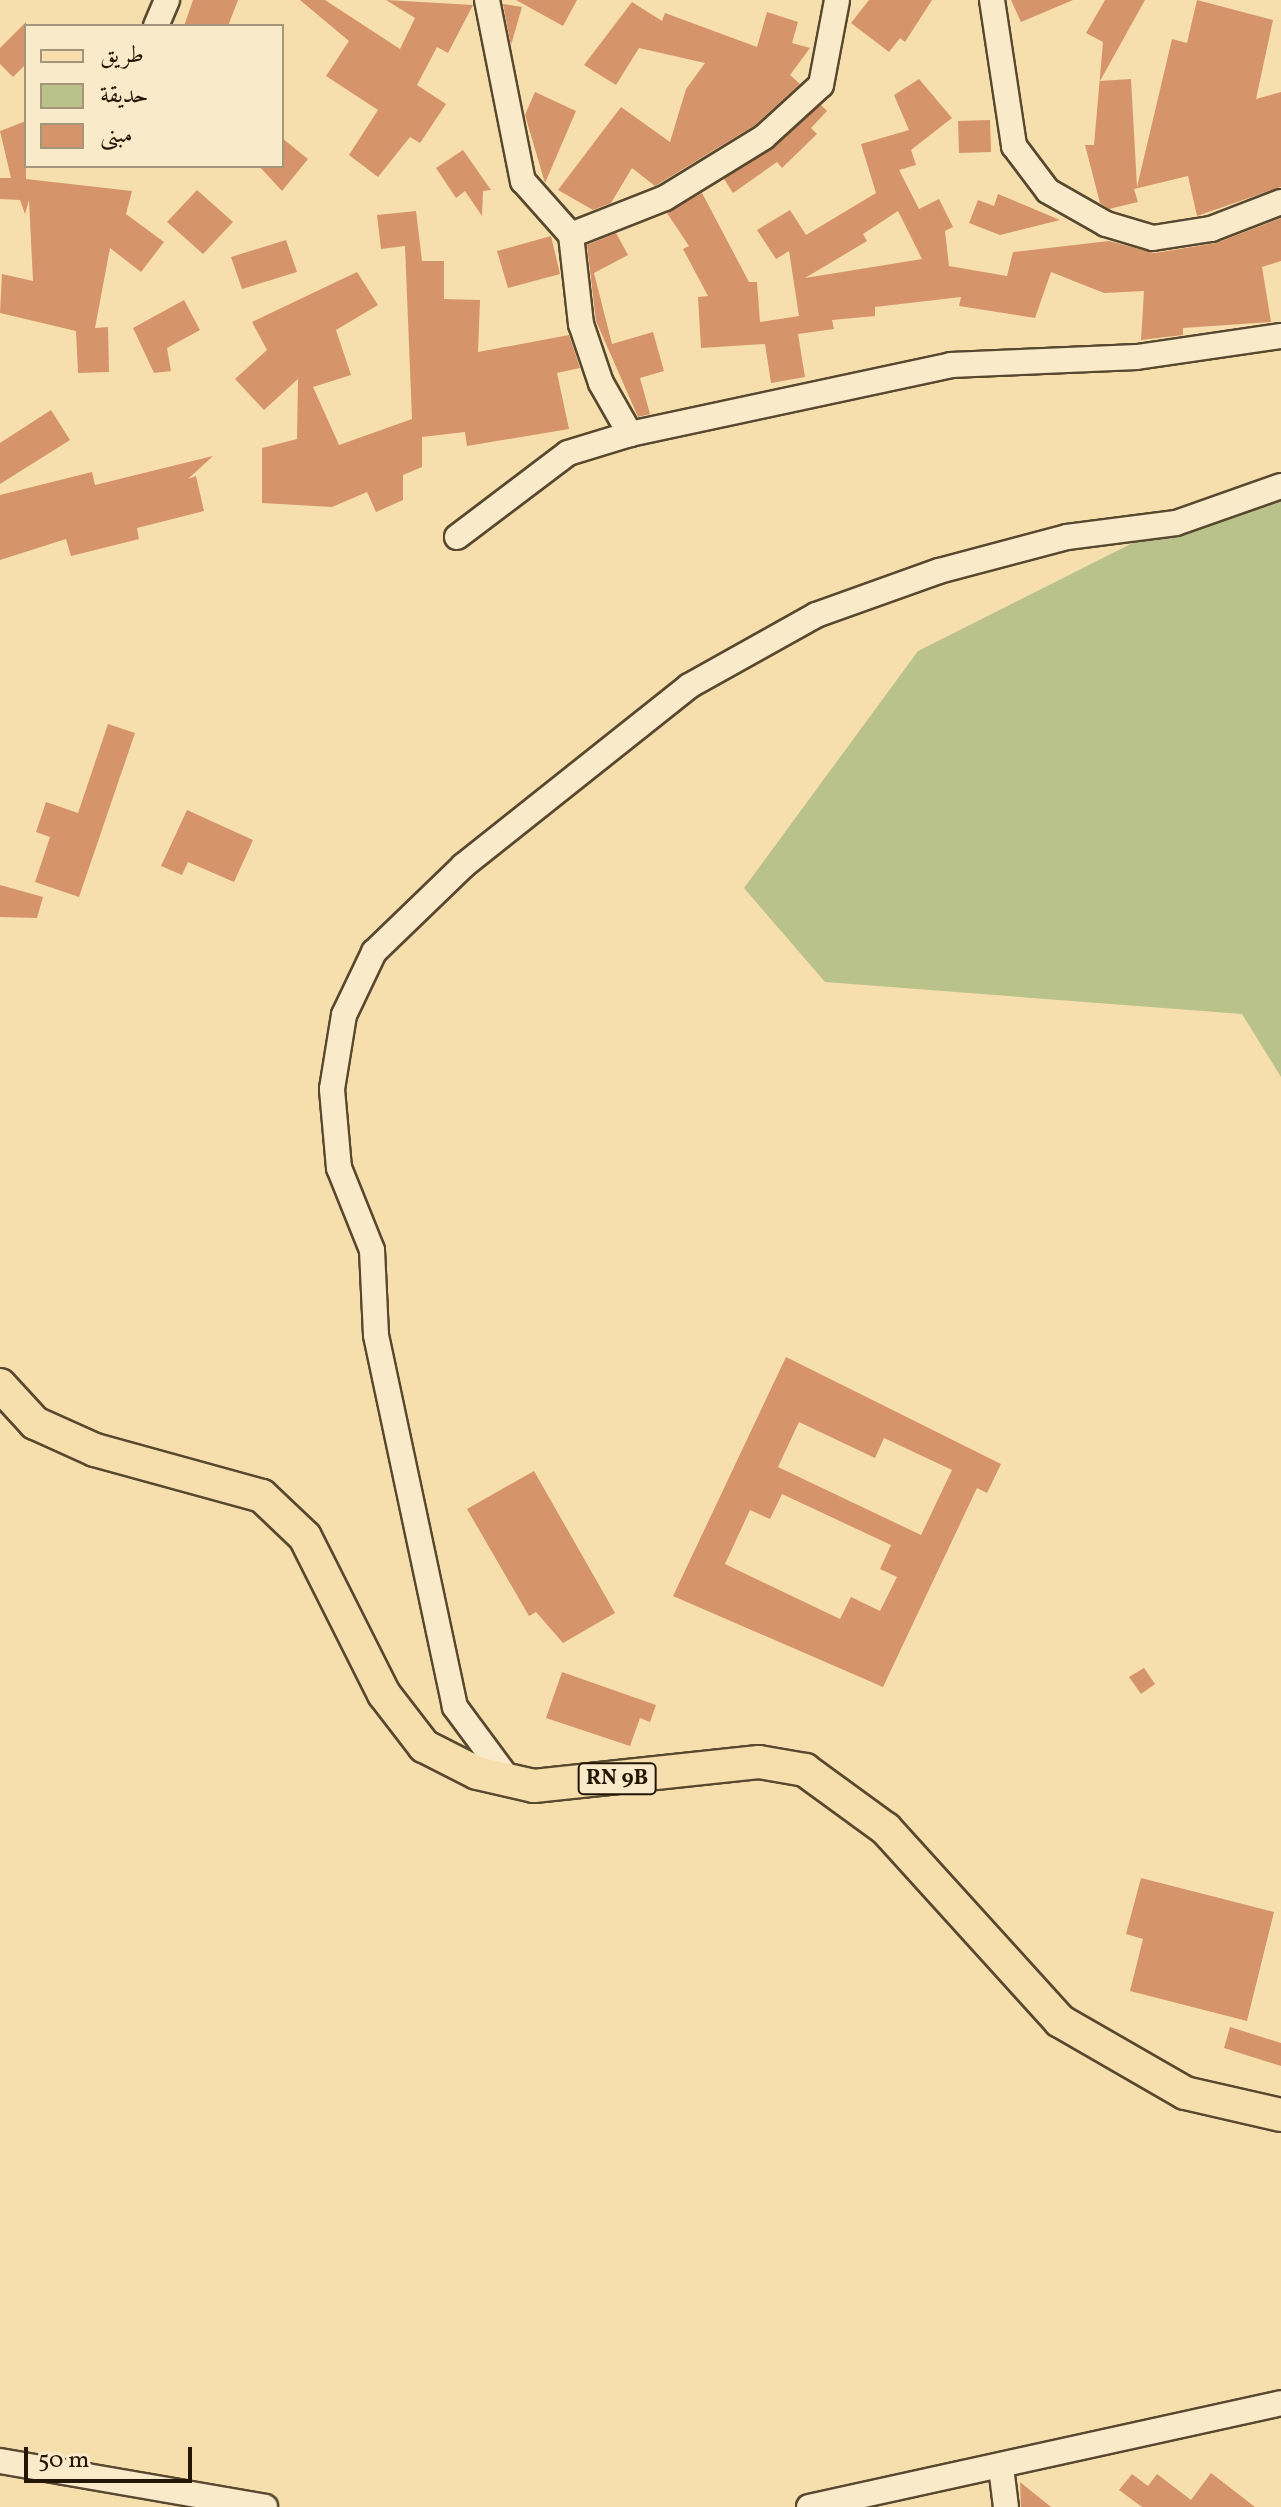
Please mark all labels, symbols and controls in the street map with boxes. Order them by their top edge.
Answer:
legend [24,24,284,168]
text: طريق [100,39,144,73]
text: حديقة [100,79,149,113]
text: مبنى [100,119,133,153]
road number: RN 9B [577,1761,657,1797]
scale bar [28,2431,196,2481]
text: 50 m [38,2444,90,2478]

